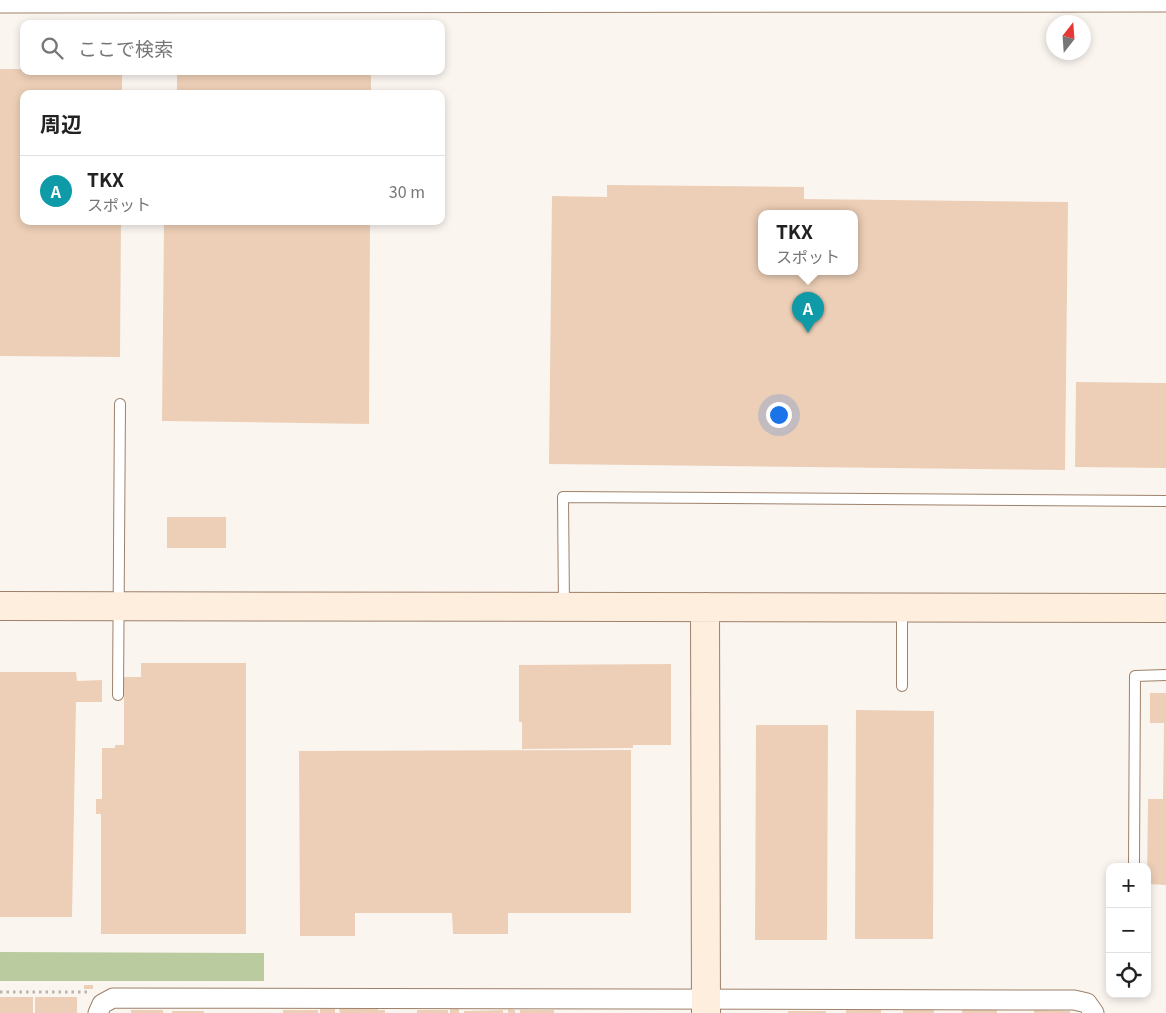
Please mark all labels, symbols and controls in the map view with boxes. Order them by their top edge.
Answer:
north arrow [1046,15,1091,60]
search box [20,20,445,75]
icon: search [38,34,66,62]
text: ここで検索 [78,34,173,61]
text: 周辺 [40,108,82,138]
text: TKX [87,165,124,192]
text: A [51,179,61,203]
text: 30 m [389,179,425,203]
text: スポット [87,192,151,216]
popup [758,210,858,275]
text: TKX [776,217,813,244]
text: スポット [776,244,840,268]
pin: A [792,292,824,333]
your location [766,402,792,428]
map controls [1106,863,1151,998]
button: + [1106,863,1151,908]
button: − [1106,908,1151,953]
button: locate [1106,953,1151,998]

